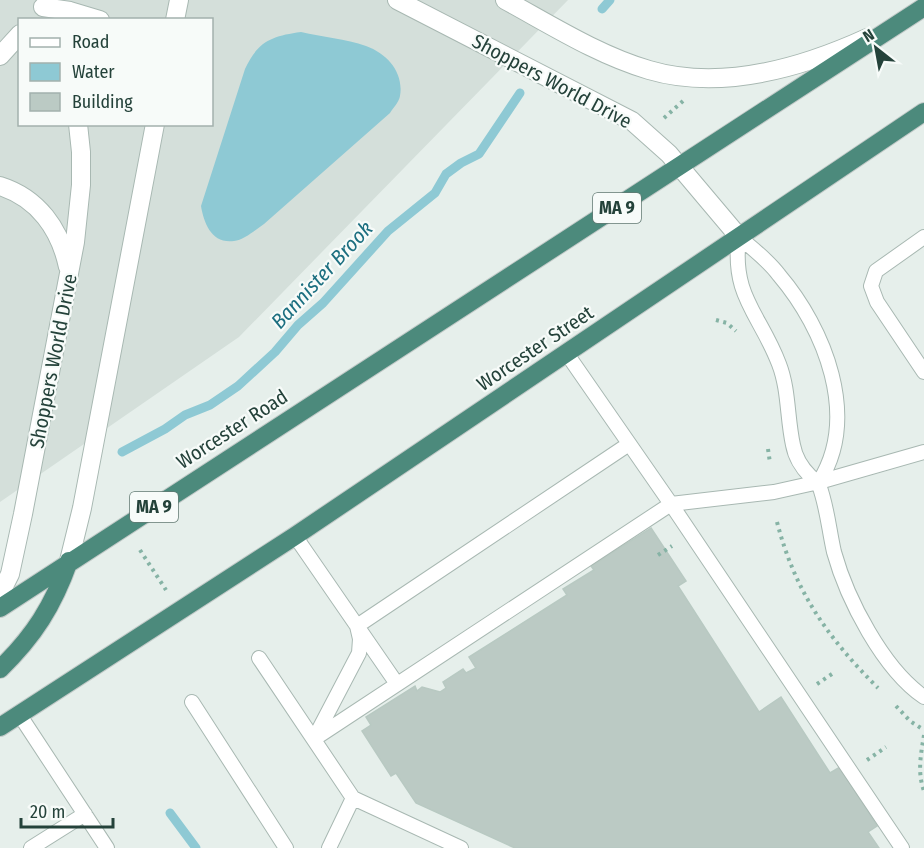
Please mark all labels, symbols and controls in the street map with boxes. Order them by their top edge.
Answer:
legend [18,18,213,126]
north arrow [846,18,906,78]
text: N [860,25,878,46]
street label: Shoppers World Drive [468,29,636,133]
text: Road [72,31,109,53]
text: Water [72,61,115,83]
text: Building [72,91,133,113]
road number: MA 9 [593,193,641,223]
water label: Bannister Brook [266,216,378,334]
street label: Shoppers World Drive [24,272,82,450]
street label: Worcester Street [472,300,598,396]
street label: Worcester Road [172,384,292,474]
road number: MA 9 [130,492,178,522]
scale bar [21,791,112,829]
text: 20 m [30,801,65,823]

